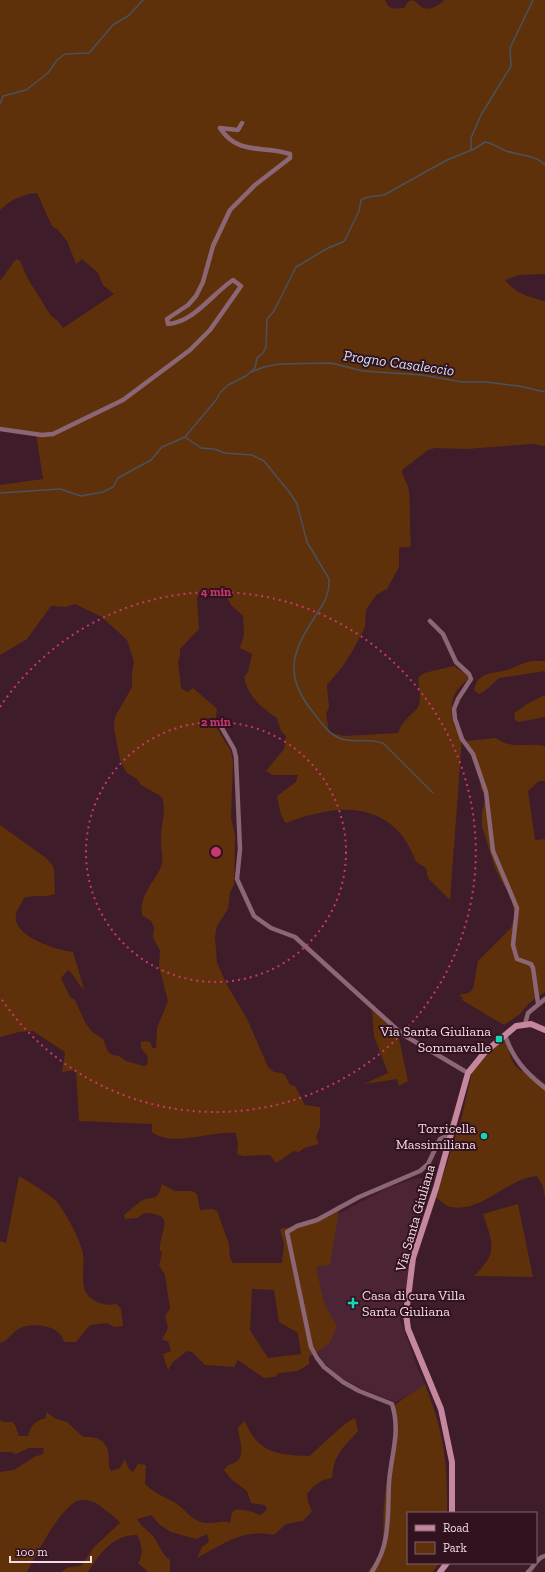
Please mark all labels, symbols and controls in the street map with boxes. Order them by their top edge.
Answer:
water label: Progno Casaleccio [342,346,456,380]
text: 4 min [201,585,231,599]
text: 2 min [201,715,231,729]
centre of rings [209,845,223,859]
place label: Via Santa Giuliana Sommavalle [379,1023,491,1056]
marker: Via Santa Giuliana Sommavalle [494,1034,504,1044]
place label: Torricella Massimiliana [396,1120,476,1153]
marker: Torricella Massimiliana [479,1131,489,1141]
street label: Via Santa Giuliana [392,1162,439,1275]
place label: Casa di cura Villa Santa Giuliana [362,1287,465,1320]
marker: Casa di cura Villa Santa Giuliana [347,1297,359,1309]
legend [407,1512,537,1564]
text: Road [443,1521,469,1535]
scale bar [10,1538,91,1564]
text: Park [443,1541,468,1555]
text: 100 m [16,1545,48,1559]

